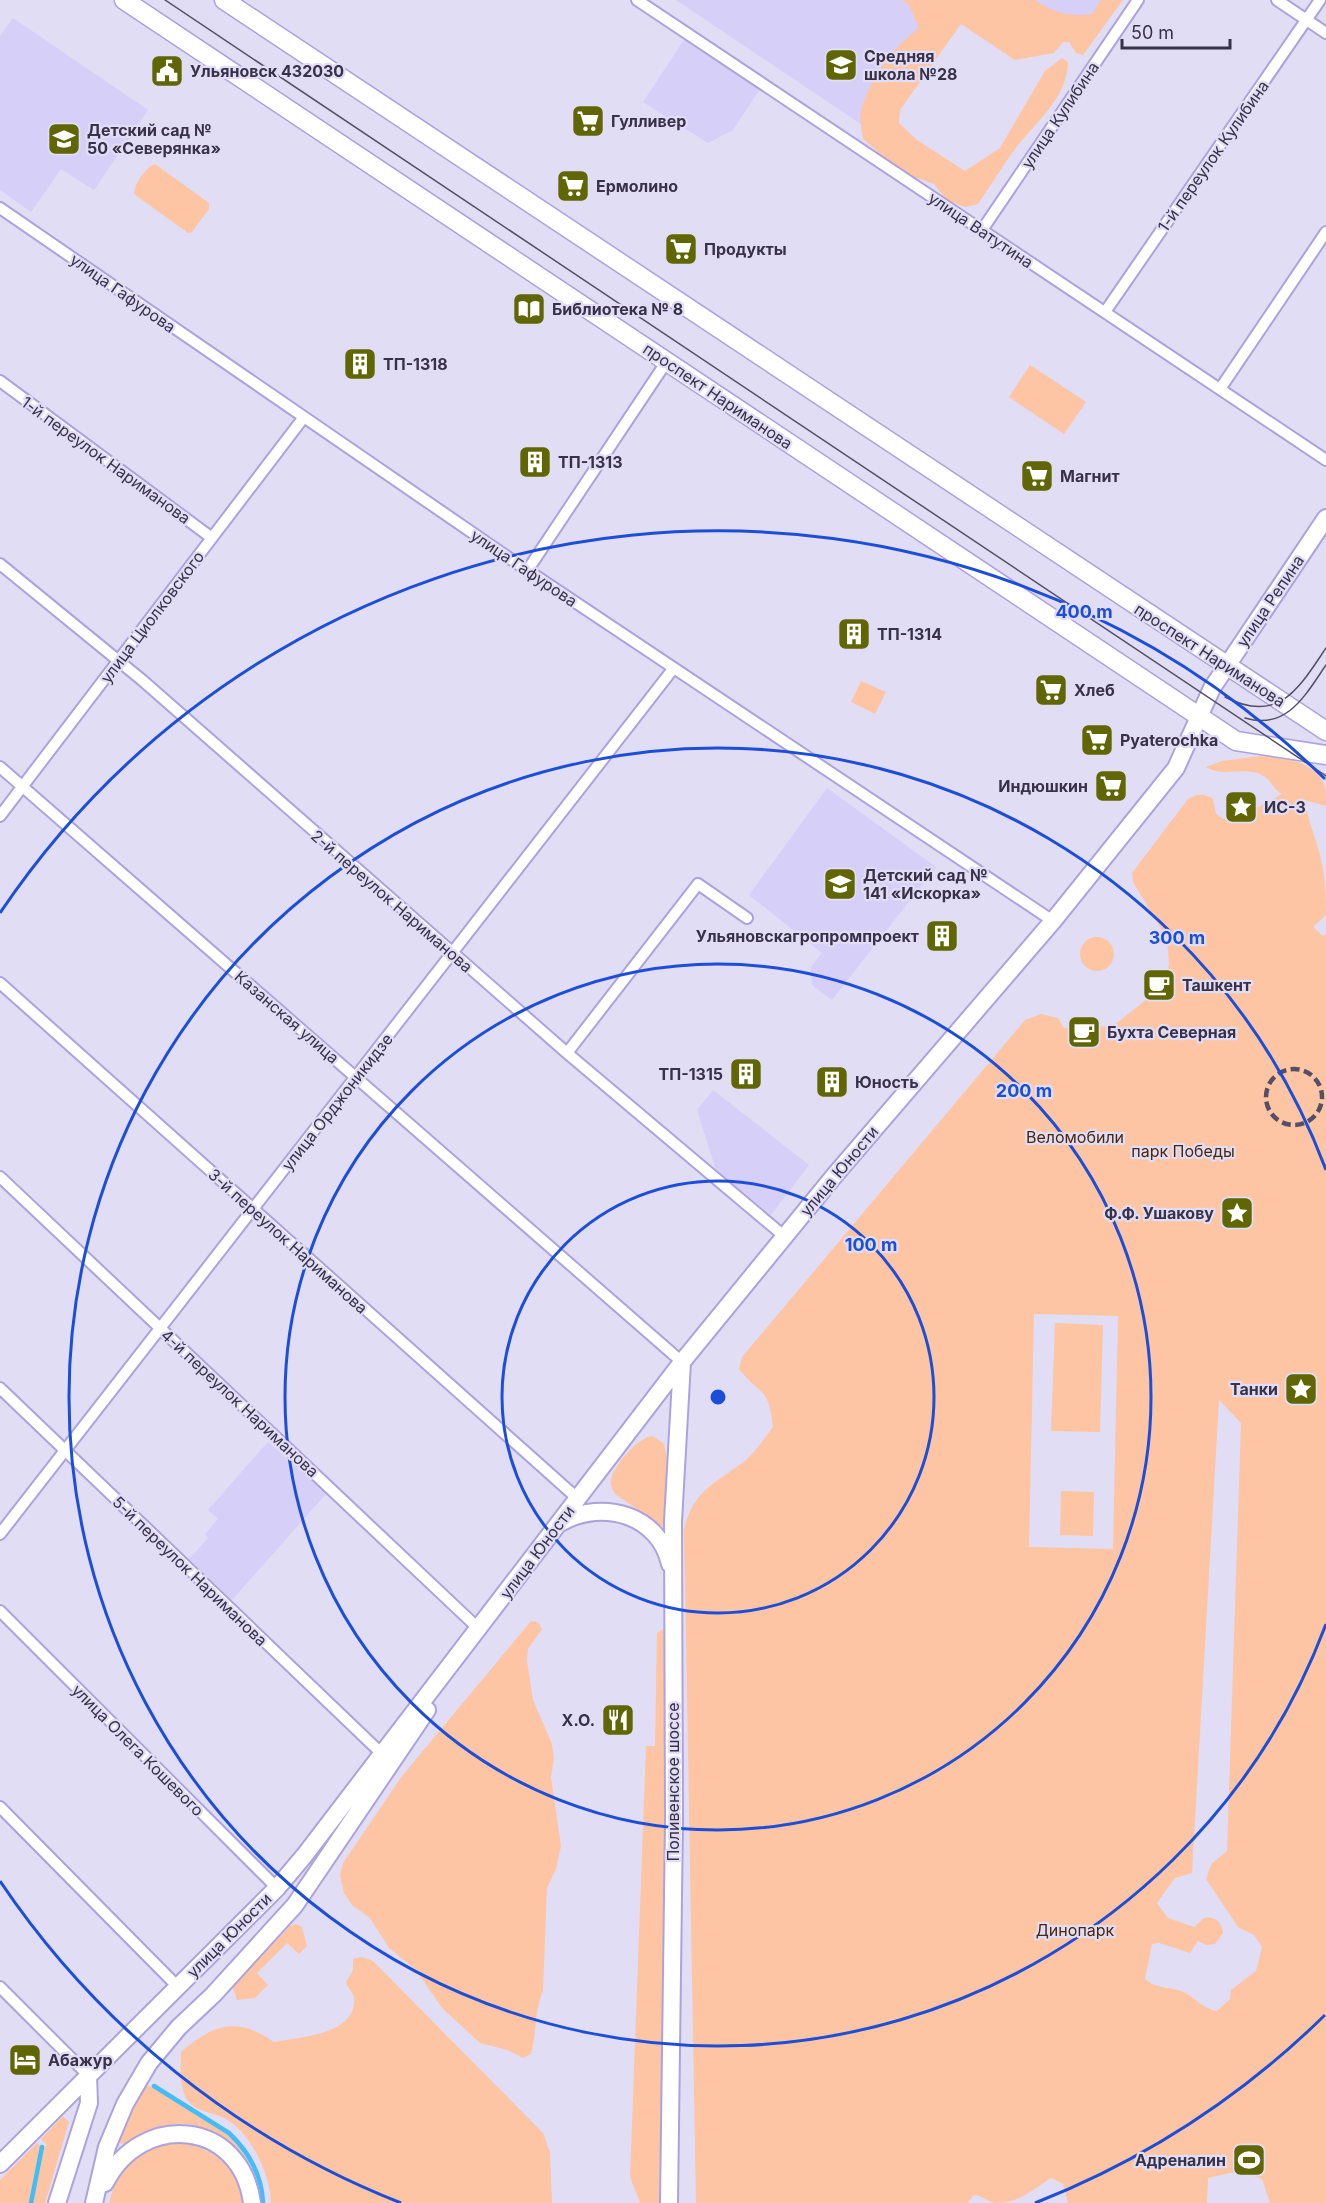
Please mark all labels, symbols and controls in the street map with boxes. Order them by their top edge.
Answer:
scale bar [1122,12,1230,50]
text: 50 m [1131,22,1174,43]
place label: Средняя школа №28 [864,46,957,84]
school or university icon: Средняя школа №28 [823,47,859,83]
public building icon: Ульяновск 432030 [149,53,185,89]
street label: улица Кулибина [1017,58,1103,172]
place label: Ульяновск 432030 [190,61,344,81]
street label: 1-й переулок Кулибина [1153,77,1273,235]
supermarket icon: Гулливер [570,103,606,139]
place label: Гулливер [611,111,686,131]
place label: Детский сад № 50 «Северянка» [87,120,221,158]
school or university icon: Детский сад № 50 «Северянка» [46,121,82,157]
supermarket icon: Ермолино [555,168,591,204]
place label: Ермолино [596,176,678,196]
street label: улица Ватутина [925,188,1037,272]
supermarket icon: Продукты [663,231,699,267]
place label: Продукты [704,239,787,259]
street label: улица Гафурова [66,249,180,337]
library icon: Библиотека № 8 [511,291,547,327]
place label: Библиотека № 8 [552,299,683,319]
street label: проспект Нариманова [640,339,796,453]
building icon: ТП-1318 [342,346,378,382]
place label: ТП-1318 [383,354,448,374]
street label: 1-й переулок Нариманова [18,392,194,528]
building icon: ТП-1313 [517,444,553,480]
place label: ТП-1313 [558,452,623,472]
supermarket icon: Магнит [1019,458,1055,494]
place label: Магнит [1060,466,1120,486]
street label: улица Гафурова [467,525,581,611]
street label: улица Циолковского [96,547,208,687]
street label: улица Репина [1232,551,1308,651]
street label: проспект Нариманова [1131,599,1289,711]
text: 400 m [1055,601,1113,622]
building icon: ТП-1314 [836,616,872,652]
place label: ТП-1314 [877,624,942,644]
supermarket icon: Хлеб [1033,672,1069,708]
place label: Хлеб [1074,680,1115,700]
supermarket icon: Pyaterochka [1079,722,1115,758]
place label: Pyaterochka [1120,730,1218,750]
supermarket icon: Индюшкин [1093,768,1129,804]
place label: Индюшкин [998,776,1088,796]
place icon: ИС-3 [1223,789,1259,825]
place label: ИС-3 [1264,797,1306,817]
street label: 2-й переулок Нариманова [307,825,477,977]
place label: Детский сад № 141 «Искорка» [863,865,988,903]
school or university icon: Детский сад № 141 «Искорка» [822,866,858,902]
building icon: Ульяновскагропромпроект [924,918,960,954]
place label: Ульяновскагропромпроект [696,926,919,946]
text: 300 m [1149,927,1205,948]
street label: Казанская улица [231,966,343,1068]
cafe icon: Ташкент [1141,967,1177,1003]
place label: Ташкент [1182,975,1251,995]
cafe icon: Бухта Северная [1066,1014,1102,1050]
place label: Бухта Северная [1107,1022,1236,1042]
street label: улица Орджоникидзе [277,1029,397,1175]
building icon: ТП-1315 [728,1056,764,1092]
place label: ТП-1315 [659,1064,723,1084]
building icon: Юность [814,1064,850,1100]
place label: Юность [855,1072,919,1092]
text: 200 m [996,1080,1052,1101]
street label: улица Юности [795,1122,883,1220]
park label: Веломобили [1026,1127,1124,1147]
park label: парк Победы [1131,1141,1235,1161]
street label: 3-й переулок Нариманова [204,1164,372,1318]
place icon: Ф.Ф. Ушакову [1219,1195,1255,1231]
place label: Ф.Ф. Ушакову [1104,1203,1214,1223]
text: 100 m [845,1234,897,1255]
street label: 4-й переулок Нариманова [157,1325,323,1481]
place icon: Танки [1283,1371,1319,1407]
place label: Танки [1230,1379,1278,1399]
centre of rings [708,1387,728,1407]
street label: 5-й переулок Нариманова [108,1492,272,1650]
street label: улица Юности [495,1501,579,1603]
street label: улица Олега Кошевого [68,1680,208,1820]
restaurant icon: Х.О. [600,1702,636,1738]
street label: Поливенское шоссе [663,1702,683,1862]
place label: Х.О. [562,1710,595,1730]
street label: улица Юности [182,1888,276,1982]
park label: Динопарк [1036,1920,1115,1940]
hotel icon: Абажур [7,2042,43,2078]
place label: Абажур [48,2050,113,2070]
sports icon: Адреналин [1231,2142,1267,2178]
place label: Адреналин [1135,2150,1226,2170]

